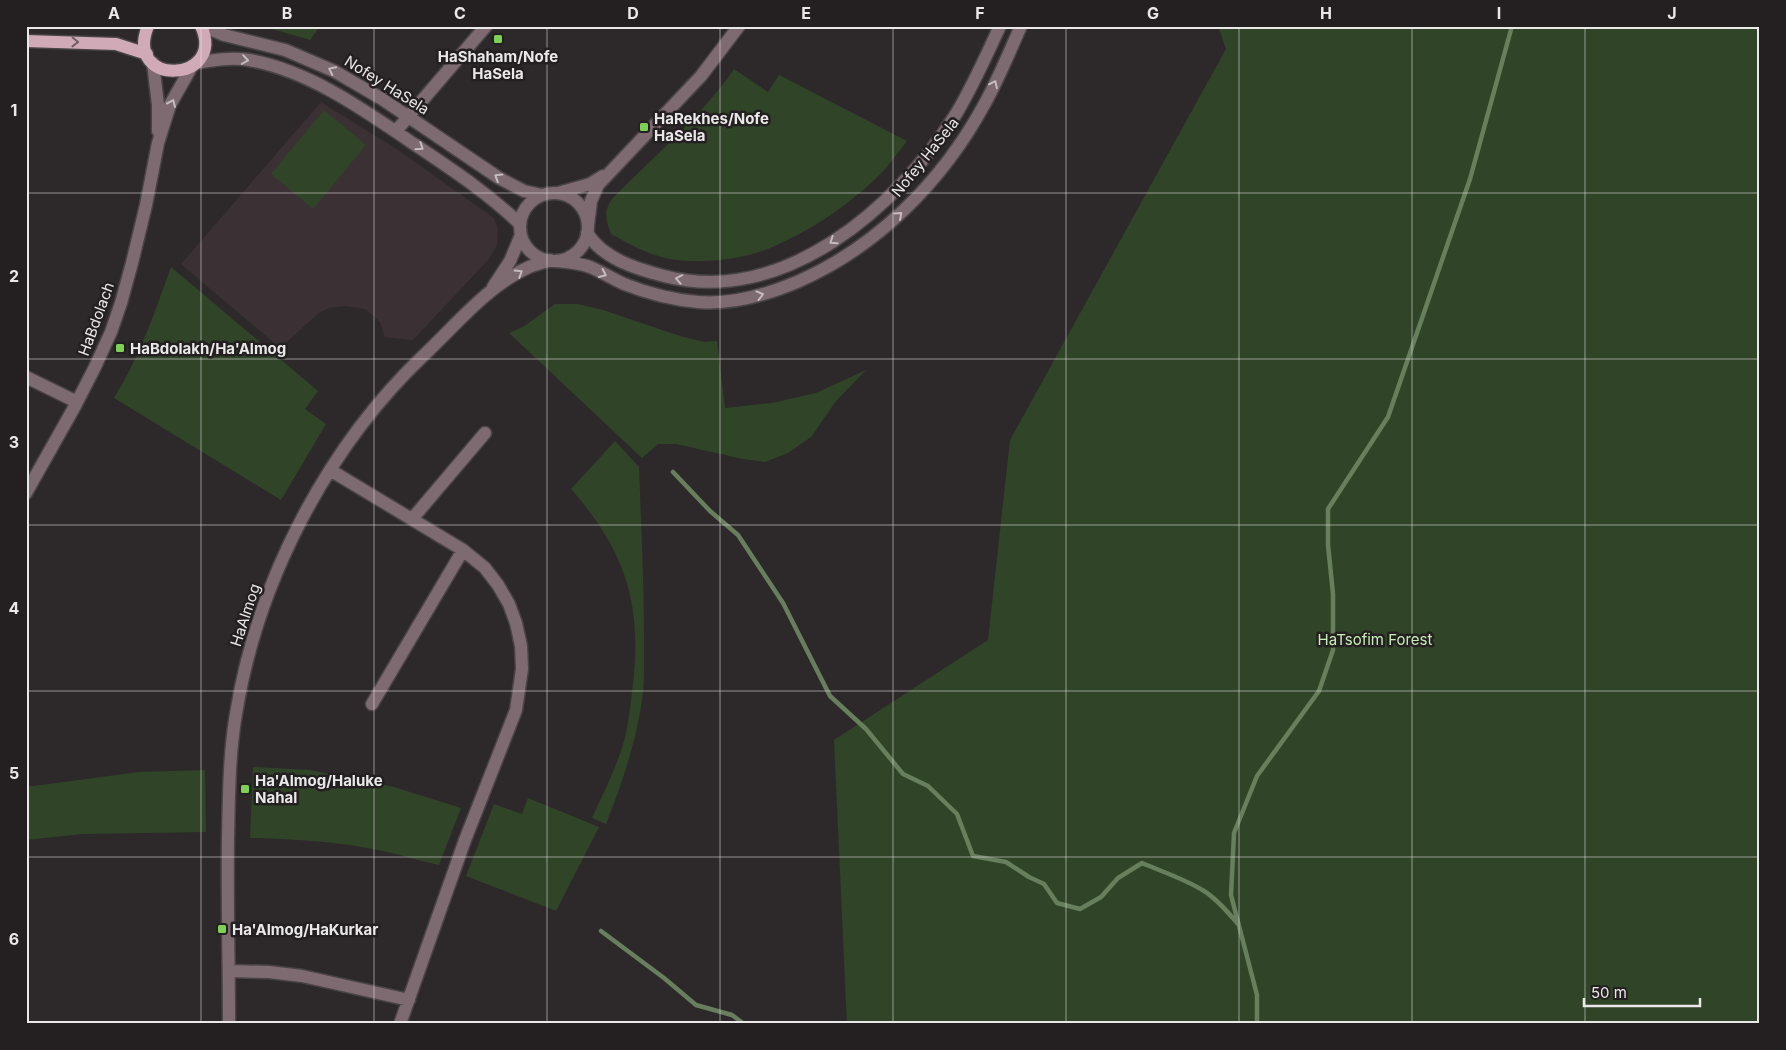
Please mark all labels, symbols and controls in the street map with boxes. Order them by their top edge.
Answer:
text: A [108,3,120,23]
text: B [282,3,292,23]
text: C [454,3,466,23]
text: D [627,3,639,23]
text: E [801,3,811,23]
text: F [975,3,985,23]
text: G [1147,3,1159,23]
text: H [1320,3,1332,23]
text: I [1497,3,1501,23]
text: J [1667,3,1677,23]
marker: HaShaham/Nofe HaSela [492,33,504,45]
one-way arrow [71,36,79,47]
place label: HaShaham/Nofe HaSela [438,47,558,83]
street label: Nofey HaSela [341,51,433,119]
one-way arrow [240,54,249,64]
one-way arrow [328,66,337,76]
one-way arrow [988,80,999,89]
one-way arrow [165,99,176,108]
text: 1 [11,100,17,120]
place label: HaRekhes/Nofe HaSela [654,109,769,145]
street label: Nofey HaSela [887,114,963,200]
marker: HaRekhes/Nofe HaSela [638,121,650,133]
one-way arrow [415,141,424,151]
one-way arrow [494,174,503,183]
one-way arrow [894,211,903,220]
one-way arrow [829,234,838,244]
text: 2 [9,266,19,286]
one-way arrow [598,267,607,278]
one-way arrow [514,270,523,280]
one-way arrow [675,274,684,285]
street label: HaBdolach [74,280,118,358]
one-way arrow [756,291,764,301]
place label: HaBdolakh/Ha'Almog [130,339,286,358]
marker: HaBdolakh/Ha'Almog [114,342,126,354]
text: 3 [9,432,19,452]
street label: HaAlmog [226,581,264,649]
text: 4 [9,598,20,618]
park label: HaTsofim Forest [1318,630,1432,649]
text: 5 [9,763,19,783]
place label: Ha'Almog/Haluke Nahal [255,771,383,807]
marker: Ha'Almog/Haluke Nahal [239,783,251,795]
place label: Ha'Almog/HaKurkar [232,920,378,939]
marker: Ha'Almog/HaKurkar [216,923,228,935]
text: 6 [9,929,19,949]
scale bar [1584,975,1700,1007]
text: 50 m [1591,983,1627,1002]

